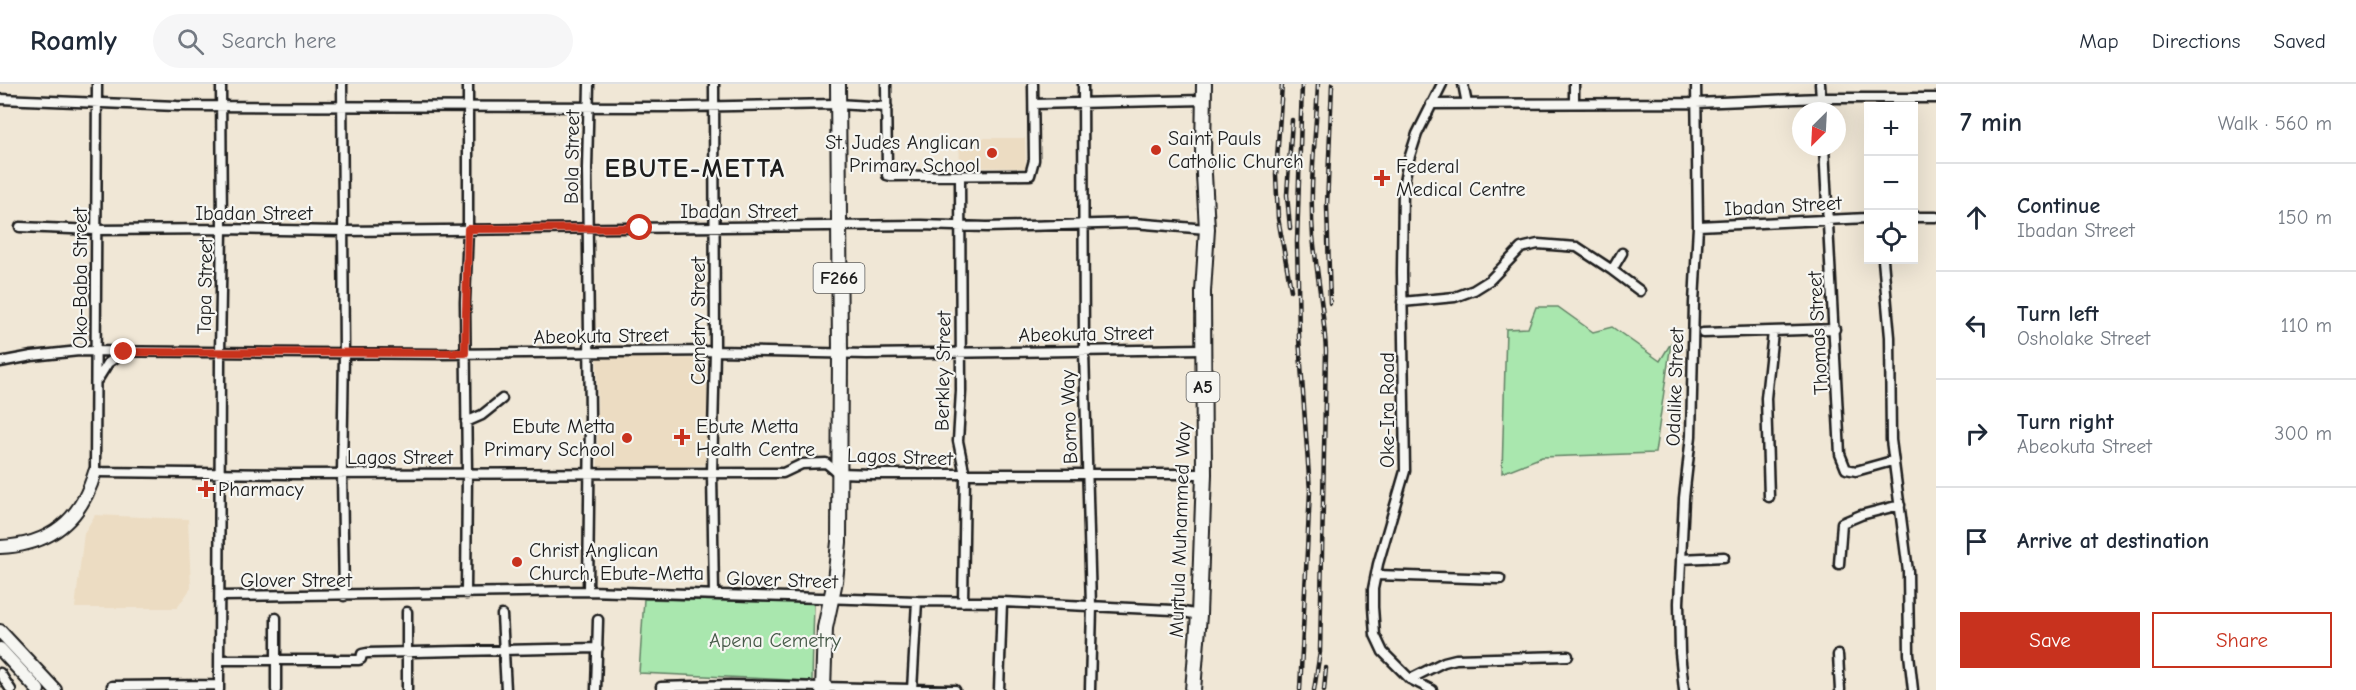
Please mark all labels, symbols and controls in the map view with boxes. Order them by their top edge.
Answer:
search box [153,14,573,68]
text: Roamly [30,25,117,57]
icon: search [174,25,207,58]
text: Search here [222,28,336,54]
text: Map [2079,29,2119,53]
text: Directions [2152,29,2241,53]
text: Saved [2274,29,2326,53]
north arrow [1792,102,1846,156]
map controls [1864,102,1918,264]
button: + [1864,102,1918,156]
street label: Bola Street [560,108,584,204]
text: 7 min [1960,108,2022,138]
text: Walk · 560 m [2218,112,2332,135]
place label: Saint Pauls Catholic Church [1168,127,1304,173]
place label: St. Judes Anglican Primary School [825,131,980,177]
marker: Saint Pauls Catholic Church [1149,143,1163,157]
marker: St. Judes Anglican Primary School [985,146,999,160]
district label: EBUTE-METTA [604,154,786,184]
place label: Federal Medical Centre [1396,155,1526,201]
button: − [1864,156,1918,210]
marker: Federal Medical Centre [1373,169,1391,187]
street label: Ibadan Street [1724,191,1844,221]
text: Continue [2017,193,2100,219]
street label: Ibadan Street [680,200,799,223]
icon: ahead [1960,201,1993,234]
street label: Ibadan Street [195,202,314,225]
street label: Oko-Baba Street [69,206,92,349]
text: 150 m [2278,206,2332,229]
button: locate [1864,210,1918,264]
route start [626,214,652,240]
text: Ibadan Street [2017,219,2135,242]
street label: Tapa Street [193,236,217,334]
street label: Cemetry Street [687,256,710,385]
road number: F266 [814,263,864,293]
street label: Thomas Street [1803,269,1833,395]
text: Turn left [2017,301,2099,327]
street label: Berkley Street [930,309,956,431]
icon: left [1960,309,1993,342]
text: 110 m [2281,314,2332,337]
street label: Abeokuta Street [1018,321,1155,347]
street label: Abeokuta Street [533,323,670,349]
street label: Odalike Street [1661,326,1689,447]
text: Osholake Street [2017,327,2150,350]
route end [110,338,136,364]
street label: Oke-Ira Road [1376,352,1399,468]
street label: Borno Way [1056,369,1082,465]
road number: A5 [1186,372,1220,402]
text: Turn right [2017,409,2114,435]
place label: Ebute Metta Primary School [484,415,615,461]
place label: Ebute Metta Health Centre [696,415,815,461]
icon: right [1960,417,1993,450]
street label: Murtula Muhammed Way [1165,422,1195,638]
text: 300 m [2274,422,2332,445]
marker: Ebute Metta Health Centre [673,428,691,446]
marker: Ebute Metta Primary School [620,431,634,445]
text: Abeokuta Street [2017,435,2152,458]
street label: Lagos Street [847,444,955,470]
street label: Lagos Street [347,446,454,469]
place label: Pharmacy [218,478,304,501]
marker: Pharmacy [199,482,213,496]
icon: arrive [1960,525,1993,558]
text: Arrive at destination [2017,528,2209,554]
place label: Christ Anglican Church, Ebute-Metta [529,539,704,585]
marker: Christ Anglican Church, Ebute-Metta [510,555,524,569]
street label: Glover Street [726,567,840,593]
street label: Glover Street [240,569,353,592]
button: Save [1960,612,2140,668]
button: Share [2152,612,2332,668]
park label: Apena Cemetry [709,629,841,652]

